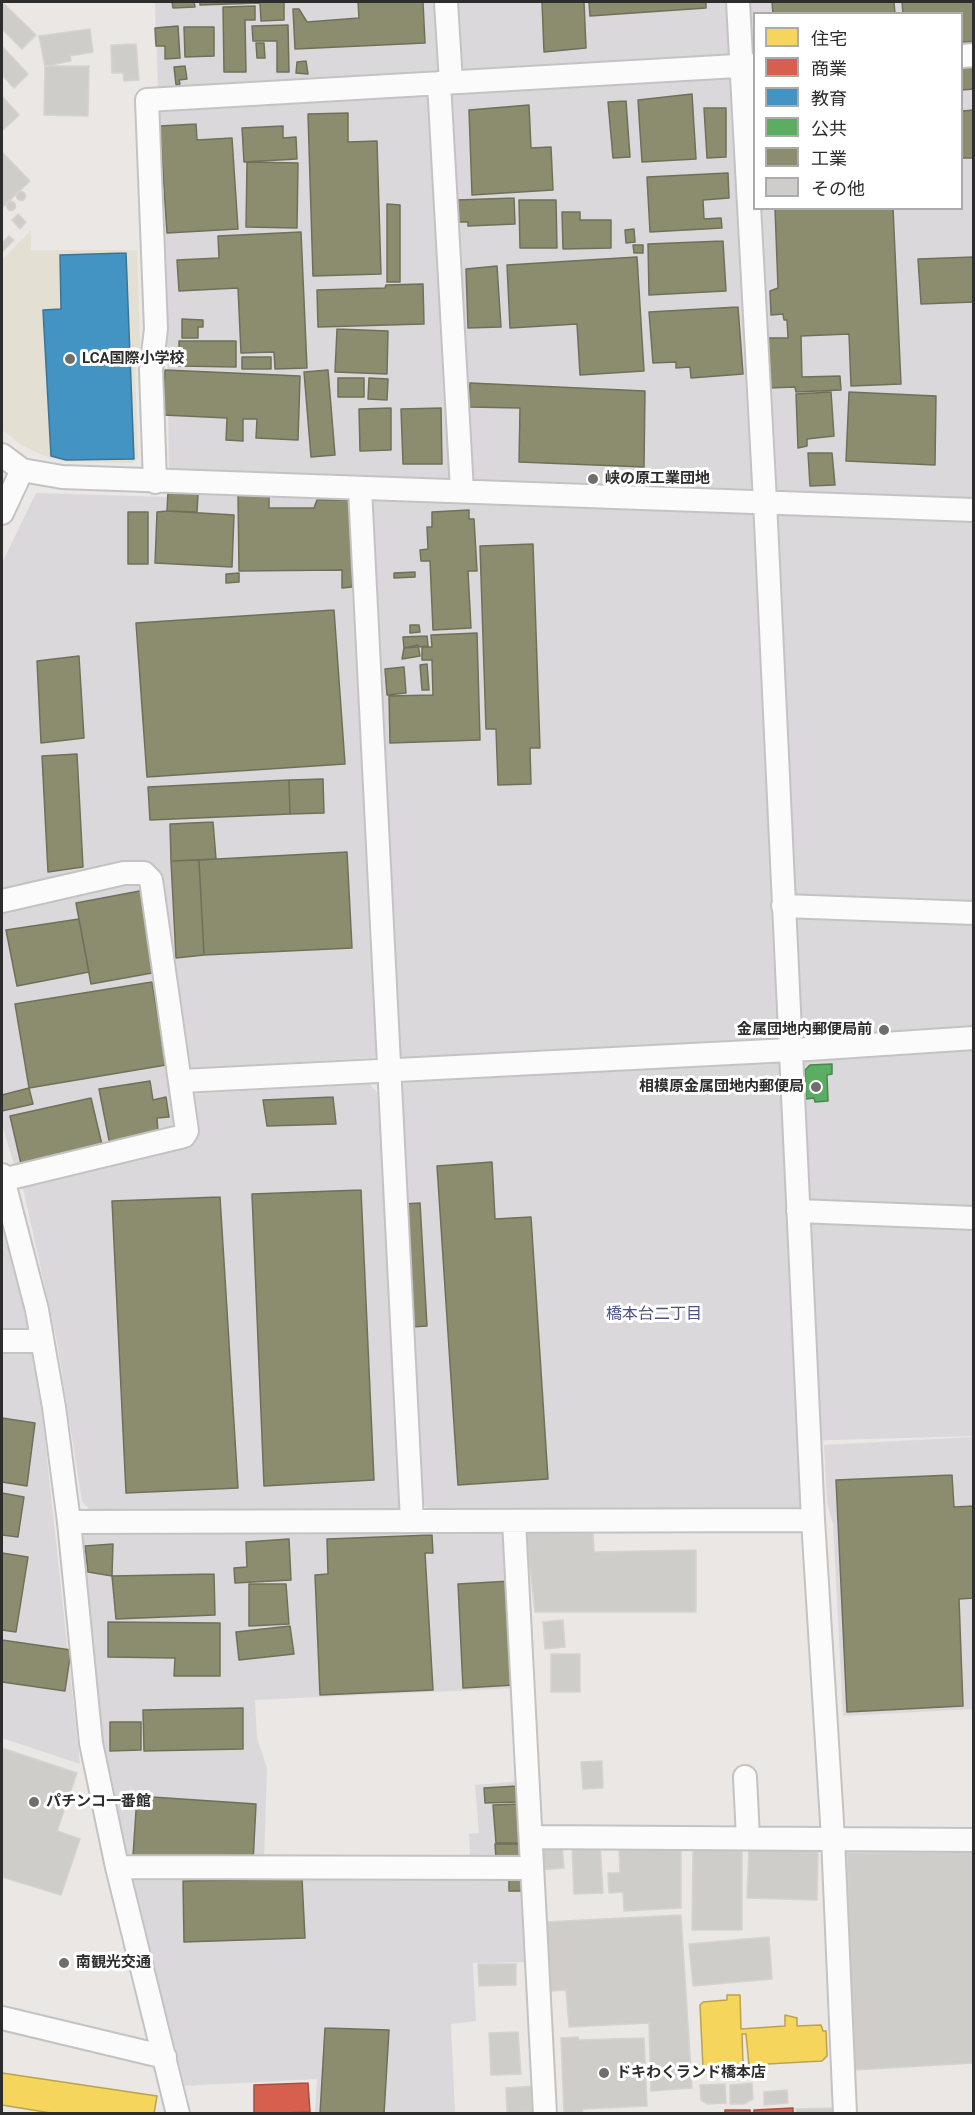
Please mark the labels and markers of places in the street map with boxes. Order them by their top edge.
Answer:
place label: LCA国際小学校 [82,350,185,368]
marker: LCA国際小学校 [63,352,77,366]
place label: 峡の原工業団地 [605,470,710,488]
marker: 峡の原工業団地 [586,472,600,486]
place label: 金属団地内郵便局前 [737,1021,872,1039]
marker: 金属団地内郵便局前 [877,1023,891,1037]
place label: 相模原金属団地内郵便局 [639,1078,804,1096]
marker: 相模原金属団地内郵便局 [809,1080,823,1094]
place label: パチンコ一番館 [46,1793,151,1811]
marker: パチンコ一番館 [27,1795,41,1809]
place label: 南観光交通 [76,1954,151,1972]
marker: 南観光交通 [57,1956,71,1970]
place label: ドキわくランド橋本店 [616,2064,766,2082]
marker: ドキわくランド橋本店 [597,2066,611,2080]

